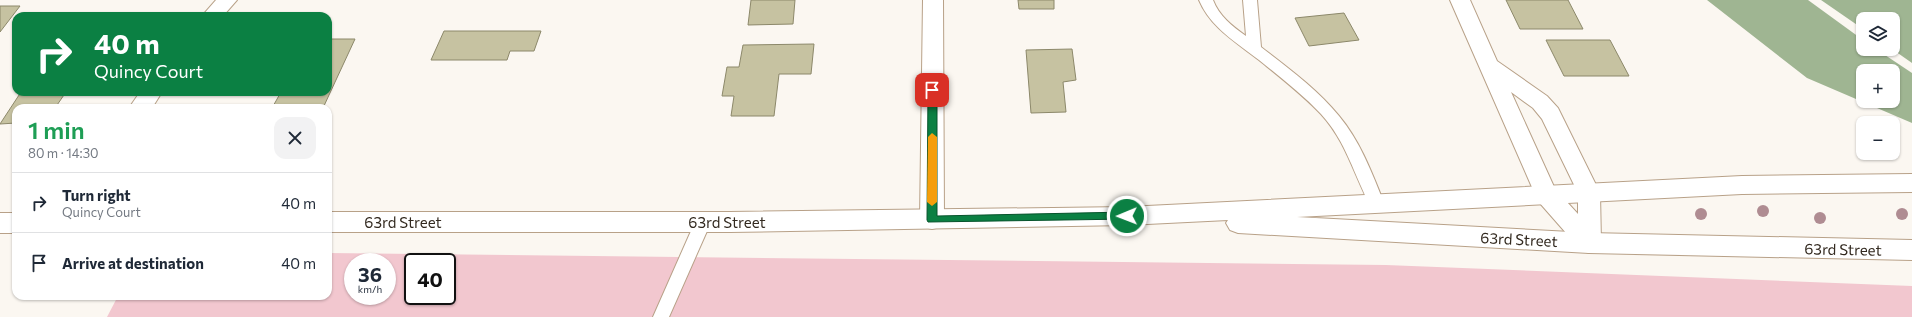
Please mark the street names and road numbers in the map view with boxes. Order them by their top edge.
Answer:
street label: 63rd Street [364,213,442,231]
street label: 63rd Street [688,213,766,231]
street label: 63rd Street [1480,228,1558,250]
street label: 63rd Street [1804,239,1882,259]

